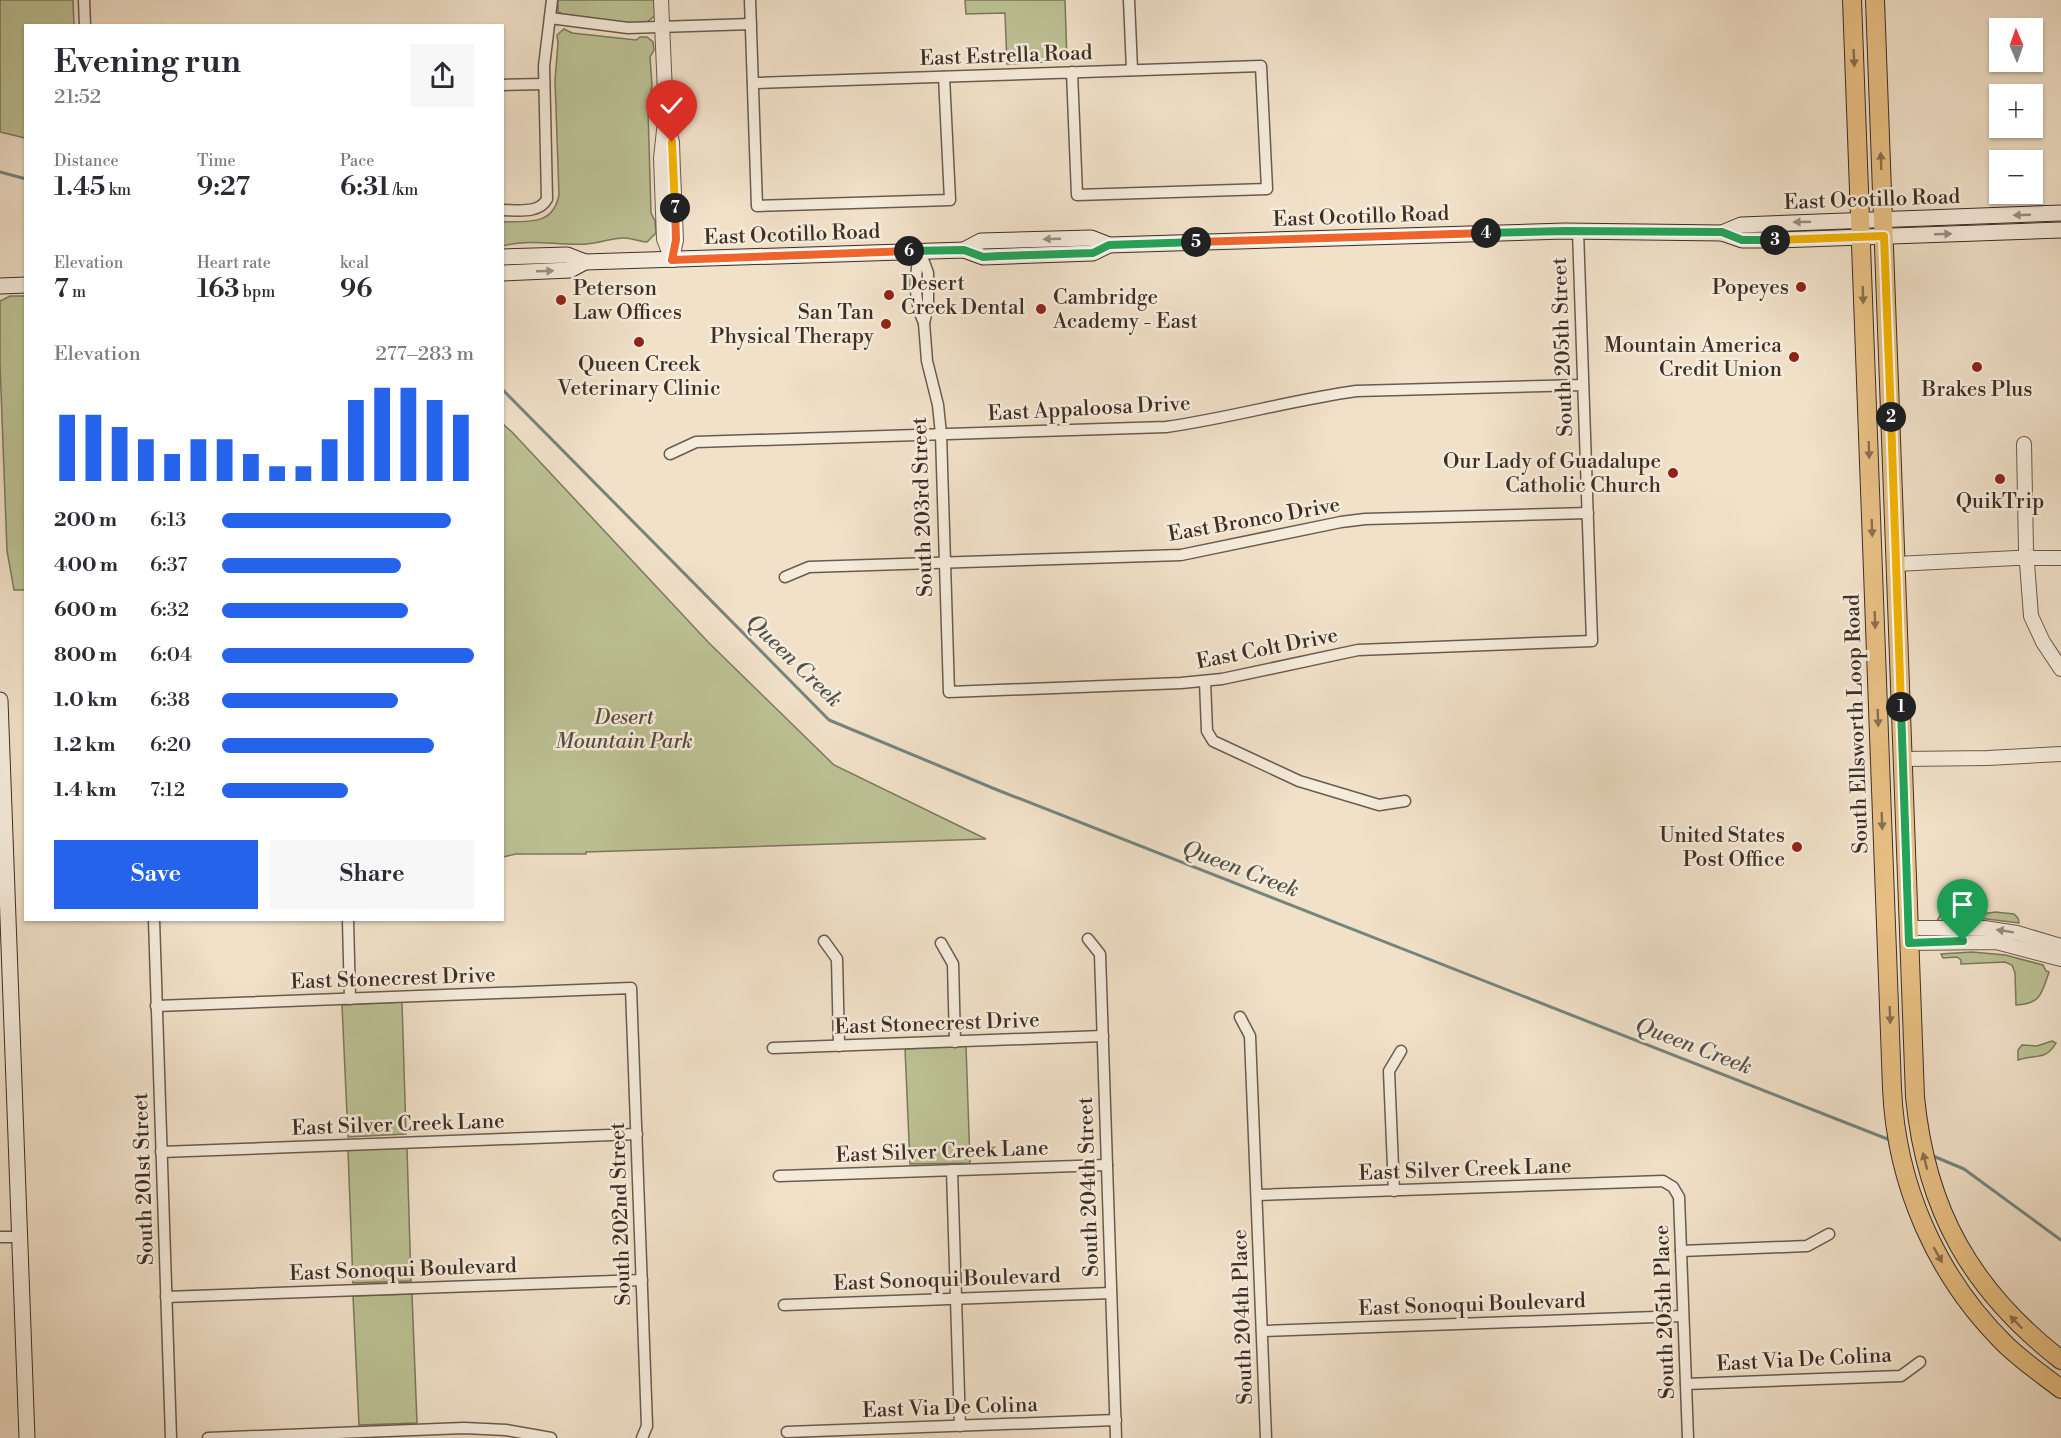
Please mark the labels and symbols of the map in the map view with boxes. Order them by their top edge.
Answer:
north arrow [1989,18,2043,72]
street label: East Estrella Road [919,40,1093,72]
one-way arrow [1850,48,1859,67]
pin [646,80,697,142]
one-way arrow [1877,151,1886,170]
street label: East Ocotillo Road [1783,184,1961,216]
pin: 7 [660,193,690,223]
street label: East Ocotillo Road [1272,201,1450,233]
one-way arrow [2012,210,2031,219]
pin: 4 [1471,218,1501,248]
one-way arrow [1793,218,1812,227]
street label: East Ocotillo Road [703,219,881,251]
pin: 3 [1760,225,1790,255]
pin: 5 [1181,227,1211,257]
one-way arrow [1933,229,1952,239]
one-way arrow [1042,234,1061,244]
pin: 6 [894,236,924,266]
street label: South 205th Street [1547,256,1579,437]
one-way arrow [536,267,555,276]
place label: Desert Creek Dental [901,271,1025,321]
place label: Popeyes [1712,275,1789,301]
place label: Peterson Law Offices [573,276,682,326]
marker: Popeyes [1794,280,1808,294]
place label: Cambridge Academy - East [1052,285,1198,335]
one-way arrow [1859,286,1868,305]
marker: Desert Creek Dental [882,288,896,302]
marker: Peterson Law Offices [554,293,568,307]
place label: San Tan Physical Therapy [710,300,875,350]
marker: Cambridge Academy - East [1034,302,1048,316]
marker: San Tan Physical Therapy [879,317,893,331]
place label: Mountain America Credit Union [1604,333,1782,383]
marker: Queen Creek Veterinary Clinic [632,335,646,349]
marker: Mountain America Credit Union [1787,350,1801,364]
place label: Queen Creek Veterinary Clinic [556,352,721,402]
marker: Brakes Plus [1970,360,1984,374]
place label: Brakes Plus [1920,377,2033,403]
street label: East Appaloosa Drive [987,391,1191,427]
pin: 2 [1876,402,1906,432]
street label: South 203rd Street [907,416,939,597]
one-way arrow [1864,441,1873,460]
place label: Our Lady of Guadalupe Catholic Church [1443,449,1661,499]
marker: Our Lady of Guadalupe Catholic Church [1666,466,1680,480]
marker: QuikTrip [1993,472,2007,486]
place label: QuikTrip [1956,489,2044,515]
street label: East Bronco Drive [1166,492,1342,548]
one-way arrow [1867,519,1876,538]
street label: South Ellsworth Loop Road [1839,594,1875,854]
water label: Queen Creek [740,609,848,713]
one-way arrow [1870,610,1880,629]
street label: East Colt Drive [1194,622,1340,675]
pin: 1 [1886,692,1916,722]
park label: Desert Mountain Park [555,705,693,755]
one-way arrow [1874,708,1883,727]
one-way arrow [1878,811,1887,830]
place label: United States Post Office [1659,823,1785,873]
water label: Queen Creek [1178,835,1303,904]
marker: United States Post Office [1790,840,1804,854]
pin [1937,879,1988,941]
one-way arrow [1995,926,2014,935]
street label: East Stonecrest Drive [290,962,496,996]
one-way arrow [1885,1006,1894,1025]
street label: East Stonecrest Drive [834,1007,1040,1041]
water label: Queen Creek [1631,1012,1756,1081]
street label: South 201st Street [128,1092,160,1266]
street label: South 204th Street [1073,1096,1105,1278]
street label: East Silver Creek Lane [291,1108,505,1142]
street label: South 202nd Street [605,1121,637,1306]
street label: East Silver Creek Lane [835,1135,1049,1169]
one-way arrow [1920,1152,1930,1170]
street label: East Silver Creek Lane [1358,1153,1572,1187]
street label: South 205th Place [1649,1224,1681,1400]
street label: South 204th Place [1227,1229,1259,1405]
one-way arrow [1933,1247,1943,1264]
street label: East Sonoqui Boulevard [289,1253,517,1287]
street label: East Sonoqui Boulevard [833,1263,1061,1297]
street label: East Sonoqui Boulevard [1358,1288,1586,1322]
one-way arrow [2010,1315,2024,1329]
street label: East Via De Colina [1716,1342,1893,1378]
street label: East Via De Colina [862,1392,1039,1424]

